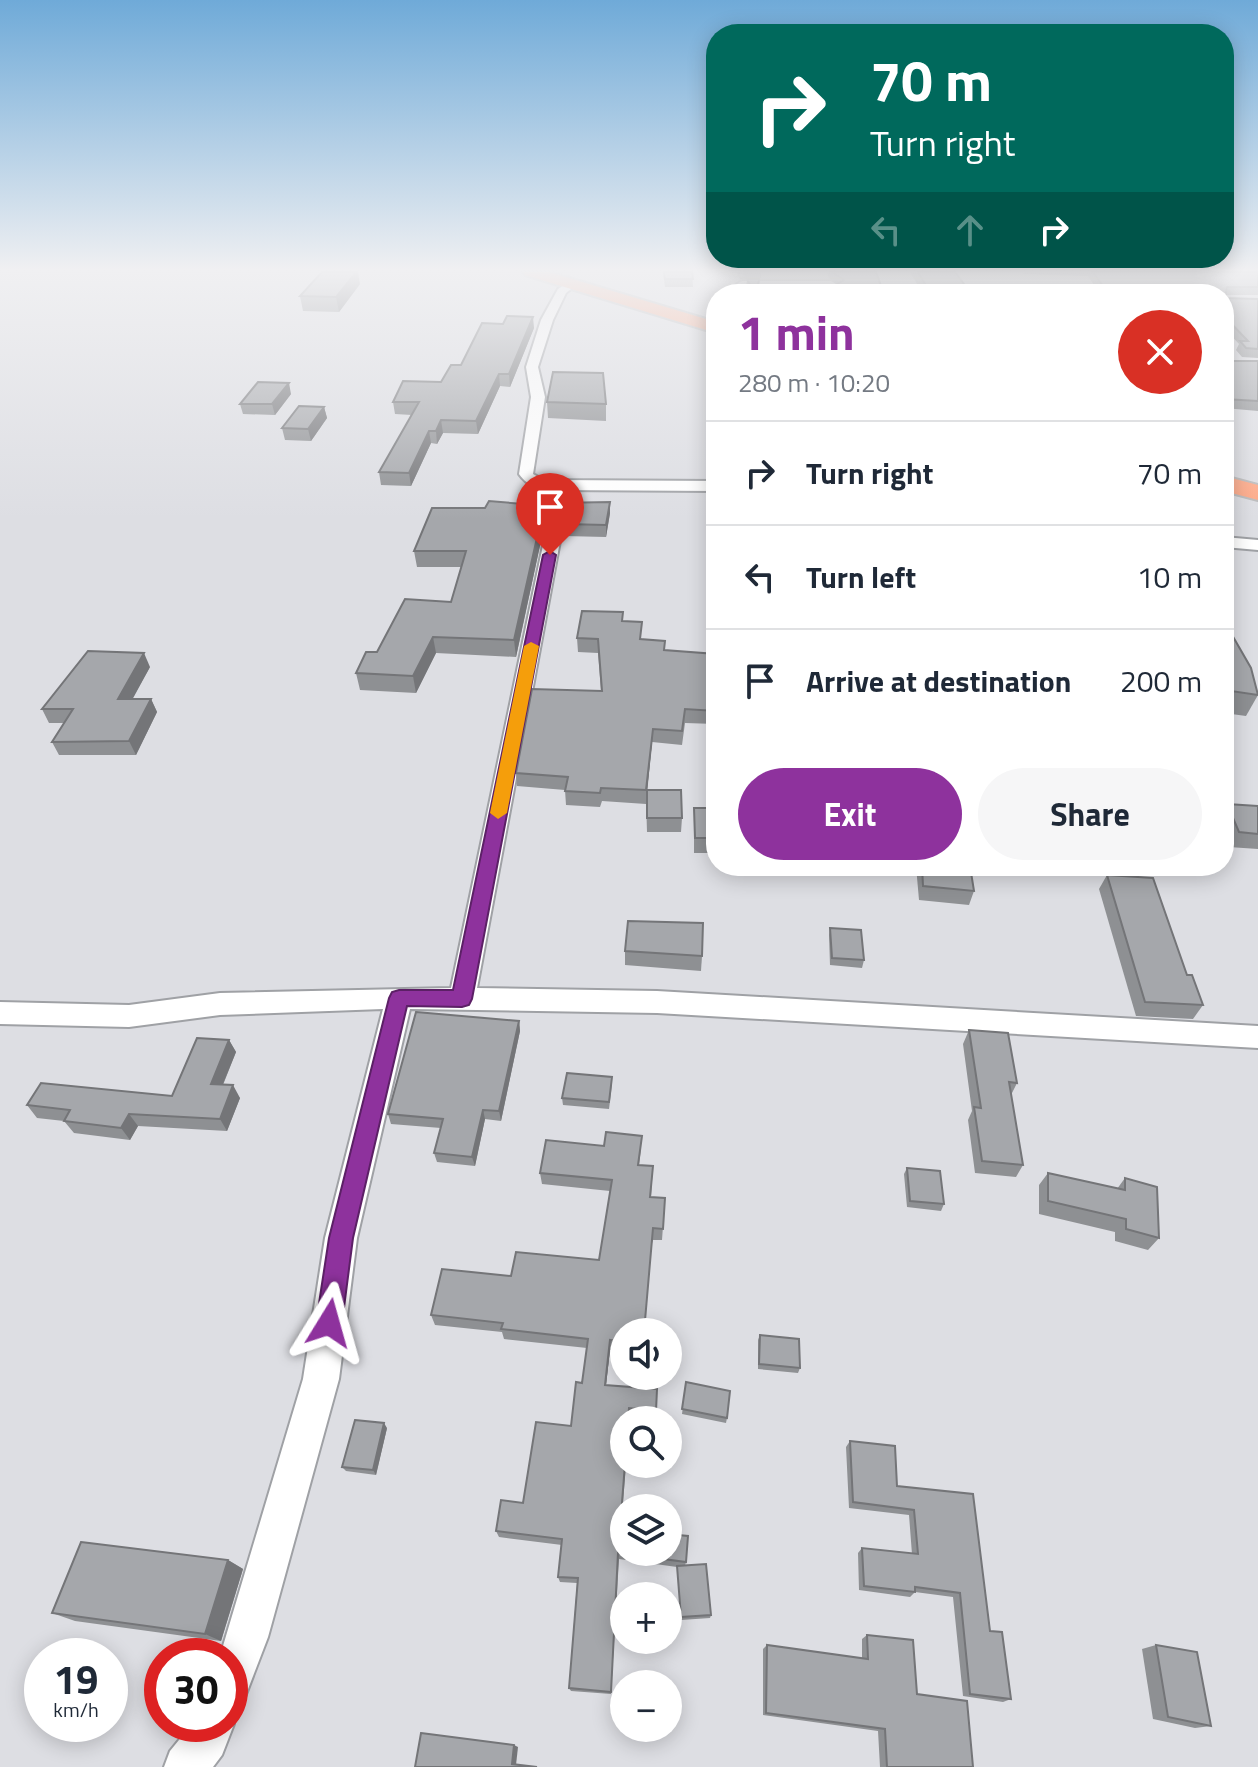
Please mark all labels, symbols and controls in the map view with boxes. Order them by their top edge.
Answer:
text: 70 m [870,38,992,123]
icon: right [738,56,842,160]
text: Turn right [870,115,1015,170]
icon: left [864,208,908,252]
icon: ahead [948,208,992,252]
icon: right [1032,208,1076,252]
text: 1 min [738,296,855,369]
button: close [1118,310,1202,394]
text: 280 m · 10:20 [738,363,890,402]
text: Turn right [806,450,934,496]
text: 70 m [1137,450,1202,496]
icon: right [738,451,782,495]
pin [516,473,584,555]
icon: arrive [528,485,572,529]
text: Turn left [806,554,916,600]
text: 10 m [1137,554,1202,600]
icon: left [738,555,782,599]
text: Arrive at destination [806,658,1071,704]
text: 200 m [1120,658,1202,704]
icon: arrive [738,659,782,703]
button: Exit [738,768,962,860]
button: Share [978,768,1202,860]
position arrow [287,1281,371,1365]
map controls [610,1318,682,1742]
button: sound [610,1318,682,1390]
button: search [610,1406,682,1478]
button: layers [610,1494,682,1566]
button: + [610,1582,682,1654]
speed limit sign: 30 [144,1638,248,1742]
text: 19 [54,1649,98,1710]
button: − [610,1670,682,1742]
text: km/h [53,1694,99,1725]

